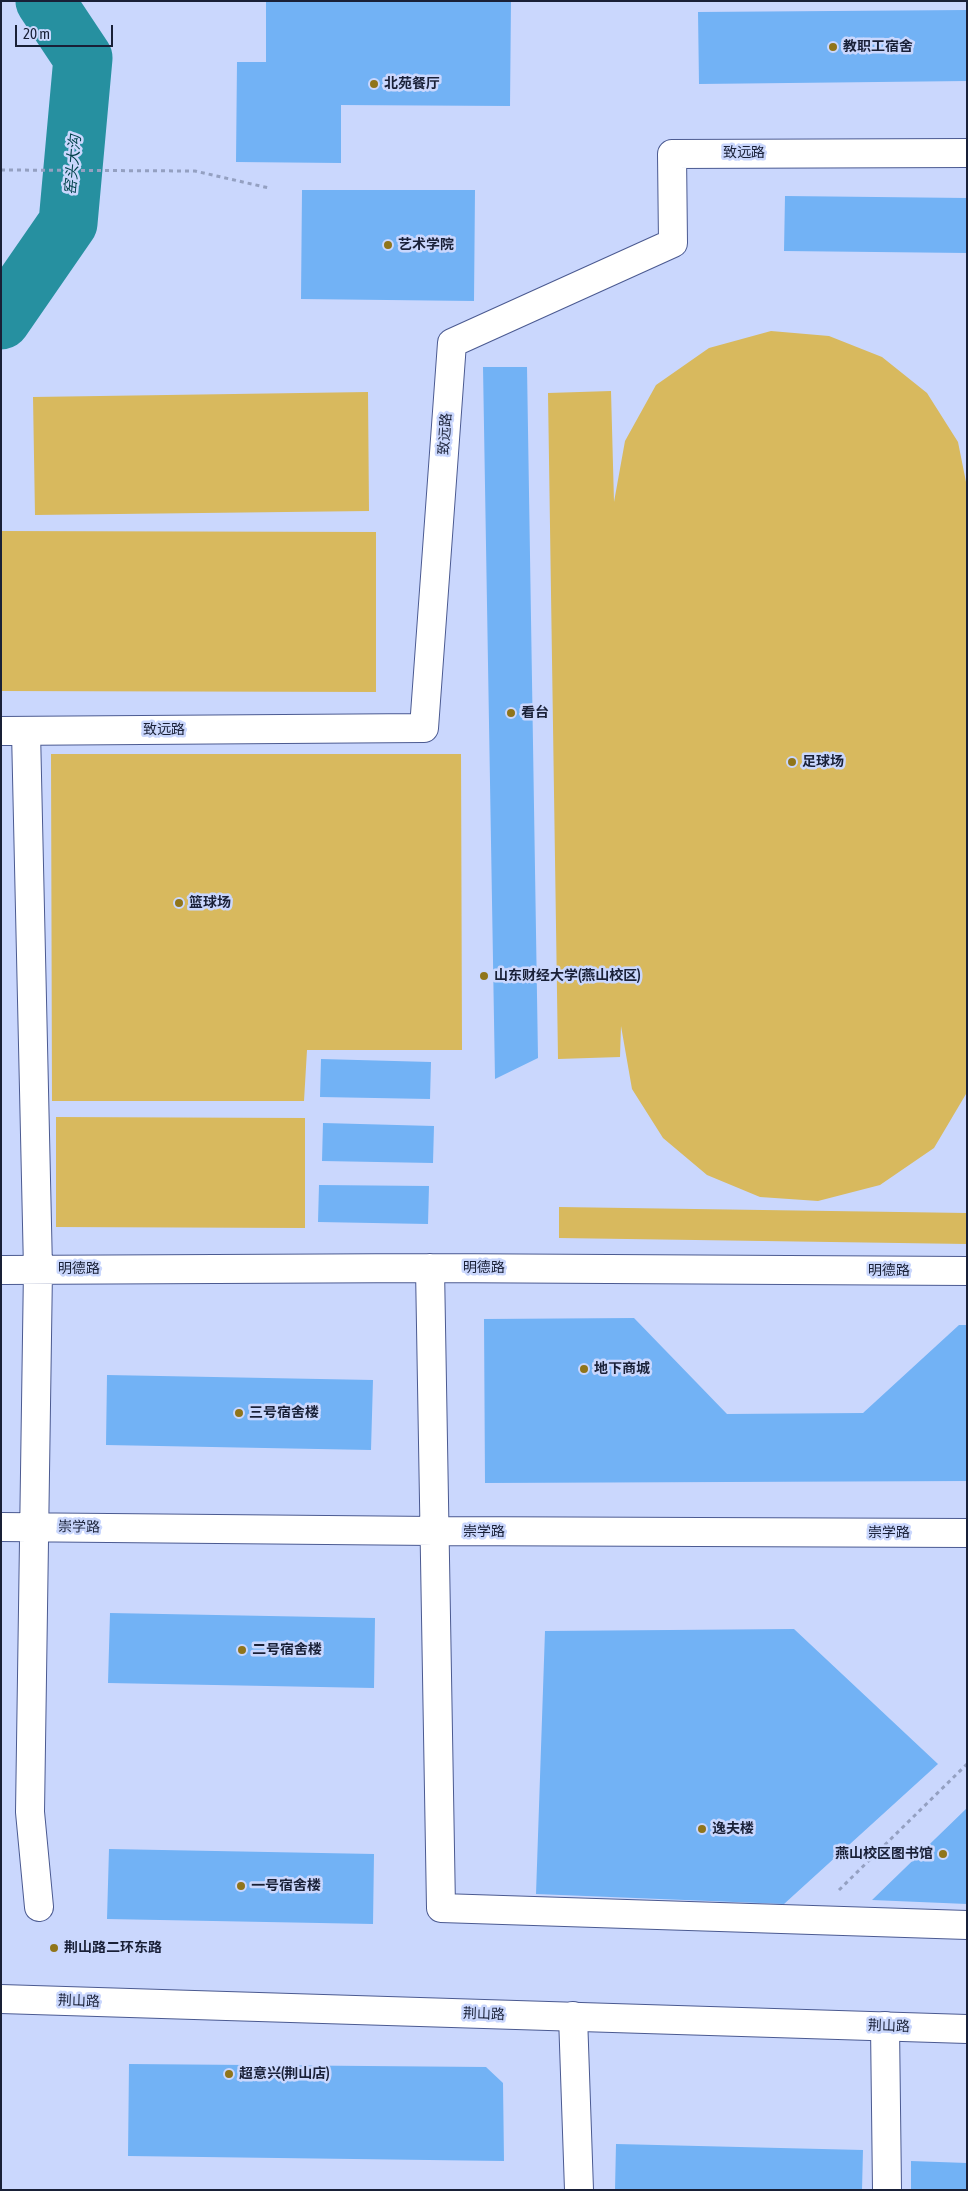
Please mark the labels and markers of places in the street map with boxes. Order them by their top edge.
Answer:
place label: 教职工宿舍 [843,39,913,55]
marker: 教职工宿舍 [827,41,839,53]
place label: 北苑餐厅 [384,76,440,92]
marker: 北苑餐厅 [368,78,380,90]
place label: 艺术学院 [398,237,454,253]
marker: 艺术学院 [382,239,394,251]
place label: 看台 [521,705,549,721]
marker: 看台 [505,707,517,719]
place label: 足球场 [802,754,844,770]
marker: 足球场 [786,756,798,768]
place label: 篮球场 [189,895,231,911]
marker: 篮球场 [173,897,185,909]
place label: 山东财经大学(燕山校区) [494,968,641,984]
marker: 山东财经大学(燕山校区) [478,970,490,982]
place label: 地下商城 [594,1361,650,1377]
marker: 地下商城 [578,1363,590,1375]
place label: 三号宿舍楼 [249,1405,319,1421]
marker: 三号宿舍楼 [233,1407,245,1419]
place label: 二号宿舍楼 [252,1642,322,1658]
marker: 二号宿舍楼 [236,1644,248,1656]
place label: 逸夫楼 [712,1821,754,1837]
marker: 逸夫楼 [696,1823,708,1835]
place label: 燕山校区图书馆 [835,1846,933,1862]
marker: 燕山校区图书馆 [937,1848,949,1860]
place label: 一号宿舍楼 [251,1878,321,1894]
marker: 一号宿舍楼 [235,1880,247,1892]
place label: 荆山路二环东路 [64,1940,162,1956]
marker: 荆山路二环东路 [48,1942,60,1954]
place label: 超意兴(荆山店) [239,2066,330,2082]
marker: 超意兴(荆山店) [223,2068,235,2080]

